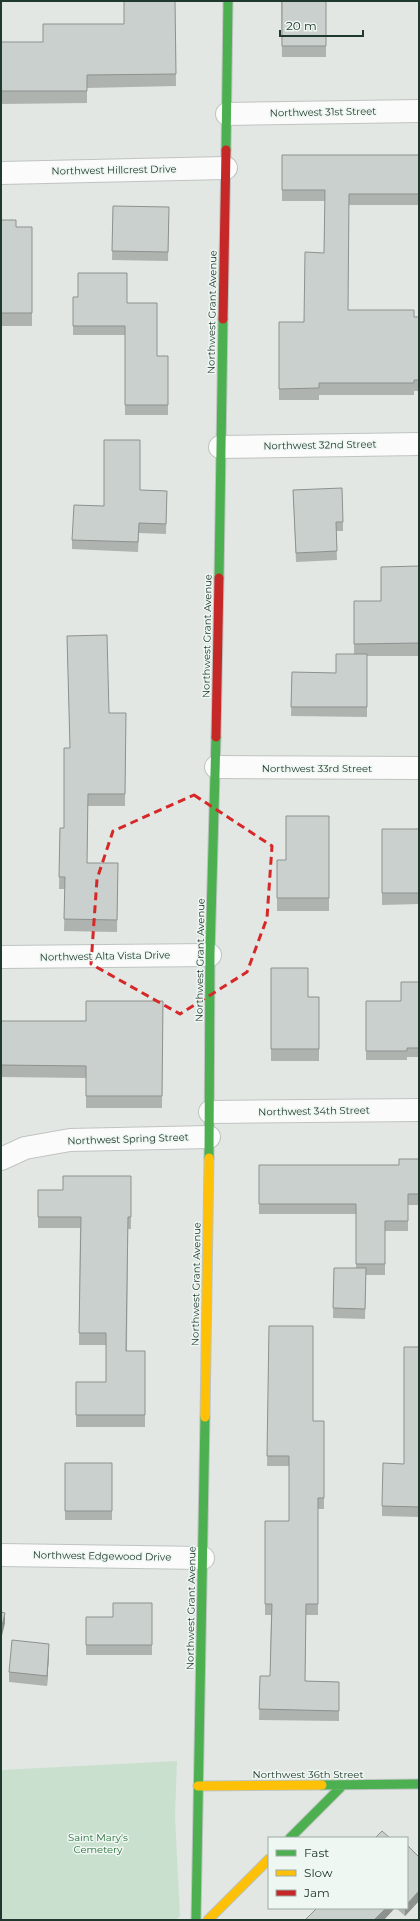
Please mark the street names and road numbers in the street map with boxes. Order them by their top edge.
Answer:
street label: Northwest 31st Street [270,105,376,119]
street label: Northwest Hillcrest Drive [51,162,177,178]
street label: Northwest Grant Avenue [204,250,220,374]
street label: Northwest 32nd Street [263,438,377,452]
street label: Northwest Grant Avenue [199,574,215,698]
street label: Northwest 33rd Street [262,762,372,775]
street label: Northwest Grant Avenue [192,898,208,1022]
street label: Northwest Alta Vista Drive [40,948,170,964]
street label: Northwest 34th Street [258,1104,370,1118]
street label: Northwest Spring Street [67,1130,189,1148]
street label: Northwest Grant Avenue [188,1222,204,1346]
street label: Northwest Grant Avenue [183,1546,199,1670]
street label: Northwest Edgewood Drive [33,1548,171,1564]
street label: Northwest 36th Street [253,1768,363,1781]

